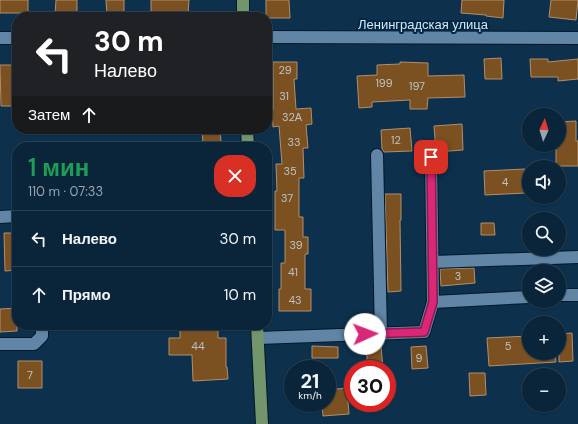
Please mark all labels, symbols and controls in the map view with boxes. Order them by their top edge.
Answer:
street label: Ленинградская улица [358,16,489,33]
text: 30 m [94,23,164,60]
icon: left [28,28,80,80]
text: Налево [94,59,157,83]
house number: 29 [278,63,292,77]
house number: 199 [375,76,393,90]
house number: 197 [409,79,425,93]
house number: 31 [279,89,289,103]
icon: ahead [78,104,100,126]
text: Затем [28,105,70,125]
north arrow [522,108,566,152]
map controls [522,108,566,412]
house number: 32А [282,110,303,124]
house number: 12 [391,133,401,147]
house number: 33 [287,135,301,149]
pin [414,140,448,174]
icon: arrive [420,146,442,168]
text: 1 мин [28,152,89,183]
button: close [214,155,256,197]
button: sound [522,160,566,204]
house number: 35 [283,164,297,178]
house number: 4 [502,175,509,189]
text: 110 m · 07:33 [28,183,103,200]
house number: 37 [281,191,293,205]
button: search [522,212,566,256]
icon: left [28,228,50,250]
text: Налево [62,229,117,249]
text: 30 m [220,229,256,249]
house number: 39 [289,238,303,252]
button: layers [522,264,566,308]
house number: 41 [288,265,298,279]
house number: 3 [455,269,461,283]
icon: ahead [28,284,50,306]
text: Прямо [62,285,111,305]
text: 10 m [224,285,256,305]
house number: 43 [288,293,302,307]
position arrow [344,313,386,355]
button: + [522,316,566,360]
house number: 44 [191,339,205,353]
house number: 5 [505,339,512,353]
house number: 9 [416,351,423,365]
speed limit sign: 30 [344,360,396,412]
house number: 7 [27,368,33,382]
text: 21 [301,368,319,394]
button: − [522,368,566,412]
text: km/h [298,389,322,402]

